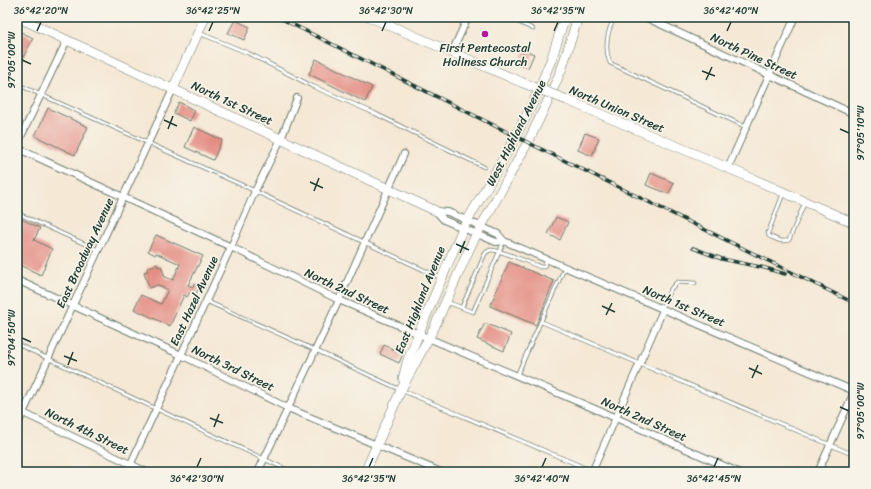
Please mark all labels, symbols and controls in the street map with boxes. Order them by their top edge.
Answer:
text: 36°42'20"N [14,2,68,20]
text: 36°42'25"N [186,2,240,20]
text: 36°42'30"N [359,2,413,20]
text: 36°42'35"N [531,2,585,20]
text: 36°42'40"N [704,2,758,20]
street label: North Pine Street [707,26,801,86]
marker: First Pentecostal Holiness Church [480,29,490,39]
text: 97°05'00"W [3,31,21,88]
place label: First Pentecostal Holiness Church [439,37,531,73]
street label: North 1st Street [188,74,276,132]
street label: West Highland Avenue [480,76,553,190]
street label: North Union Street [566,79,668,139]
text: 97°05'10"W [852,105,870,160]
street label: East Broadway Avenue [50,194,120,312]
street label: East Highland Avenue [388,243,452,357]
street label: East Hazel Avenue [163,252,225,350]
street label: North 2nd Street [301,262,393,320]
street label: North 1st Street [639,279,729,333]
text: 97°04'50"W [3,309,21,366]
street label: North 3rd Street [188,338,278,398]
text: 97°05'00"W [852,382,870,439]
street label: North 2nd Street [598,390,690,448]
street label: North 4th Street [41,401,133,461]
text: 36°42'30"N [170,470,224,488]
text: 36°42'35"N [342,470,396,488]
text: 36°42'40"N [515,470,569,488]
text: 36°42'45"N [687,470,741,488]

